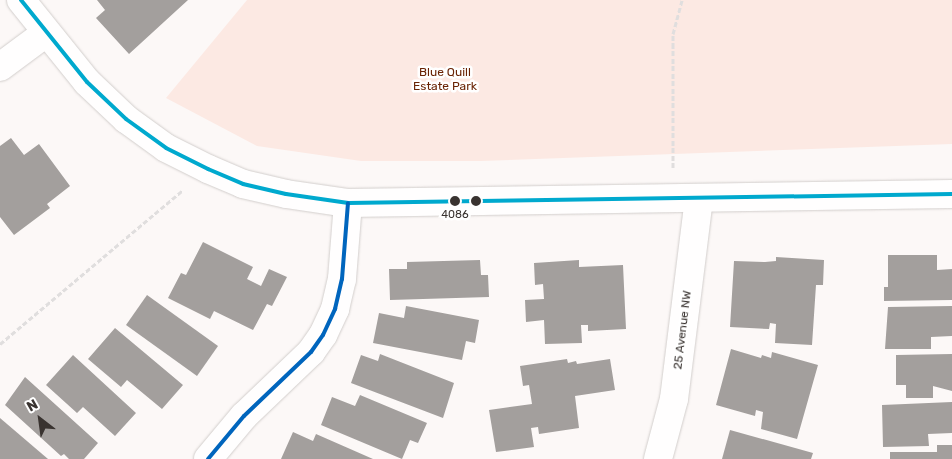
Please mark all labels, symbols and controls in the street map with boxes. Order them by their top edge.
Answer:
park label: Blue Quill Estate Park [413,66,477,94]
marker: 4086 [450,196,460,206]
unlabelled marker [471,196,481,206]
place label: 4086 [441,208,469,222]
street label: 25 Avenue NW [671,289,695,371]
north arrow [15,394,65,444]
text: N [24,396,41,415]

